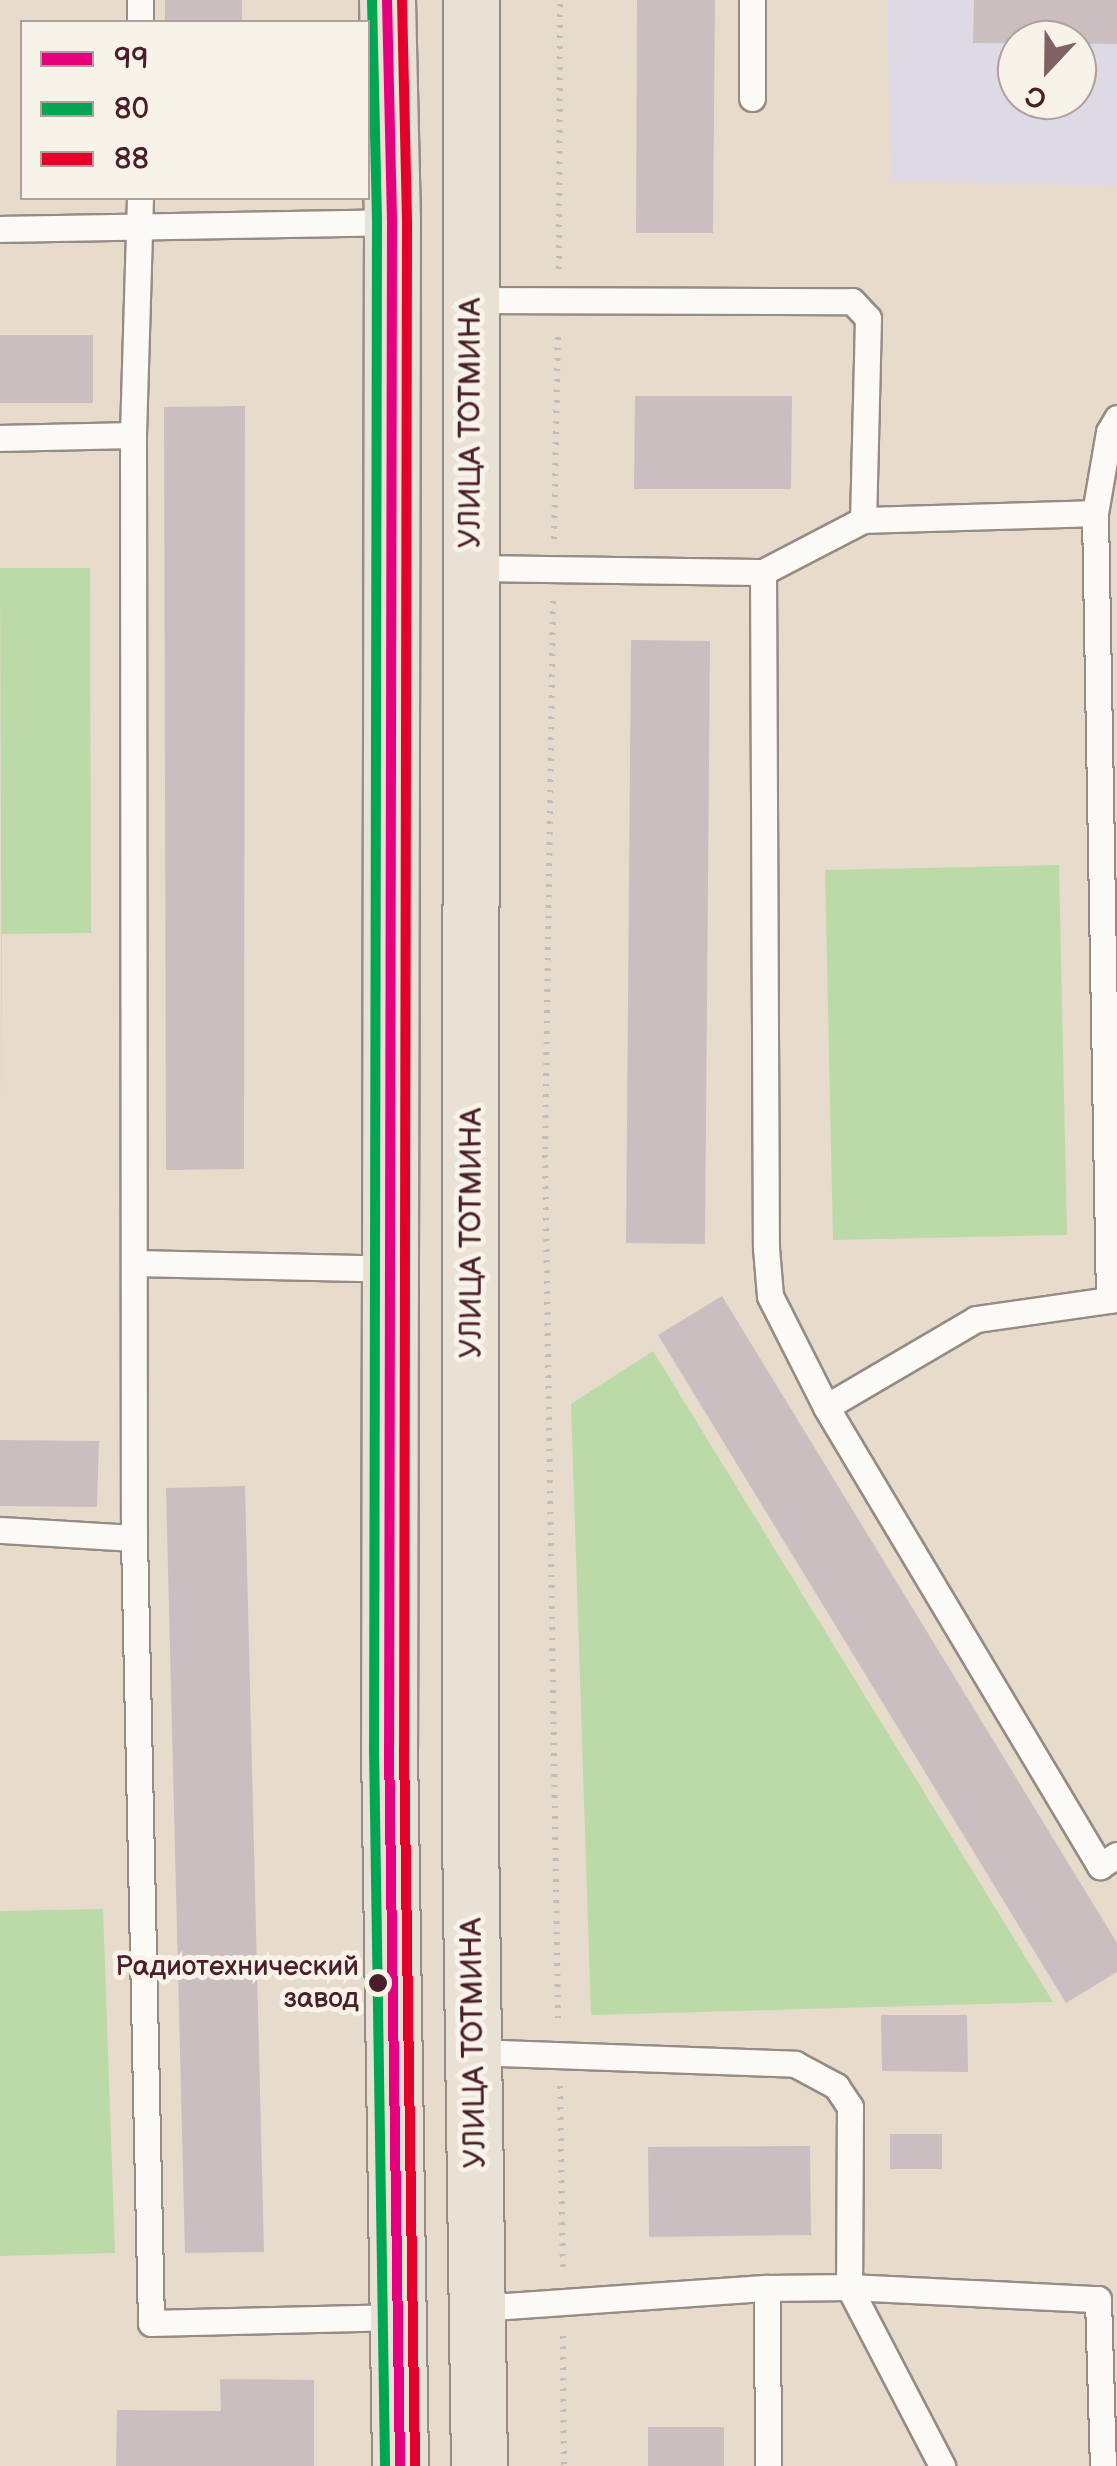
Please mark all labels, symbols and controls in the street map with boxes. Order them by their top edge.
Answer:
legend [20,20,370,200]
north arrow [997,20,1097,120]
text: 99 [114,41,149,77]
text: С [1021,77,1052,115]
text: 80 [114,91,149,127]
text: 88 [114,141,149,177]
street label: УЛИЦА ТОТМИНА [453,298,489,548]
street label: УЛИЦА ТОТМИНА [454,1108,490,1358]
street label: УЛИЦА ТОТМИНА [454,1917,494,2169]
place label: Радиотехнический завод [115,1950,359,2016]
marker: Радиотехнический завод [368,1973,388,1993]

